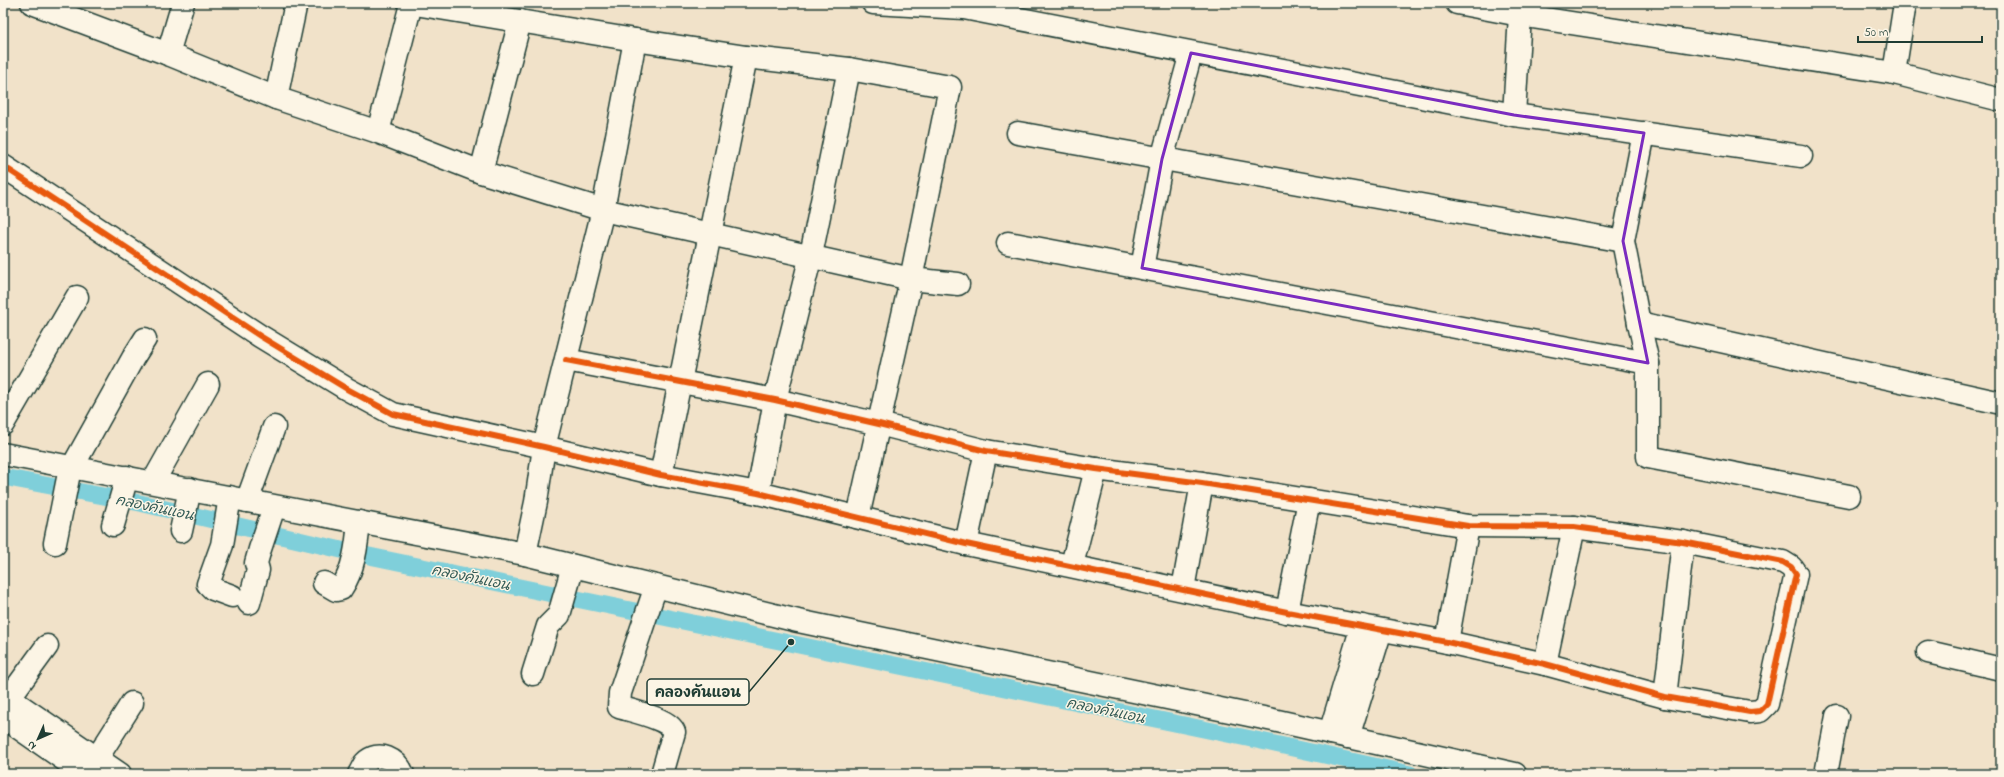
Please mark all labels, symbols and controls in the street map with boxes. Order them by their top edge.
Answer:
scale bar [1858,18,1982,44]
text: 50 m [1864,24,1888,42]
water label: คลองคันแอน [114,490,197,527]
water label: คลองคันแอน [430,560,513,597]
callout: คลองคันแอน [647,679,749,705]
text: คลองคันแอน [655,683,741,704]
water label: คลองคันแอน [1065,693,1148,730]
north arrow [18,719,58,759]
text: N [23,737,40,754]

